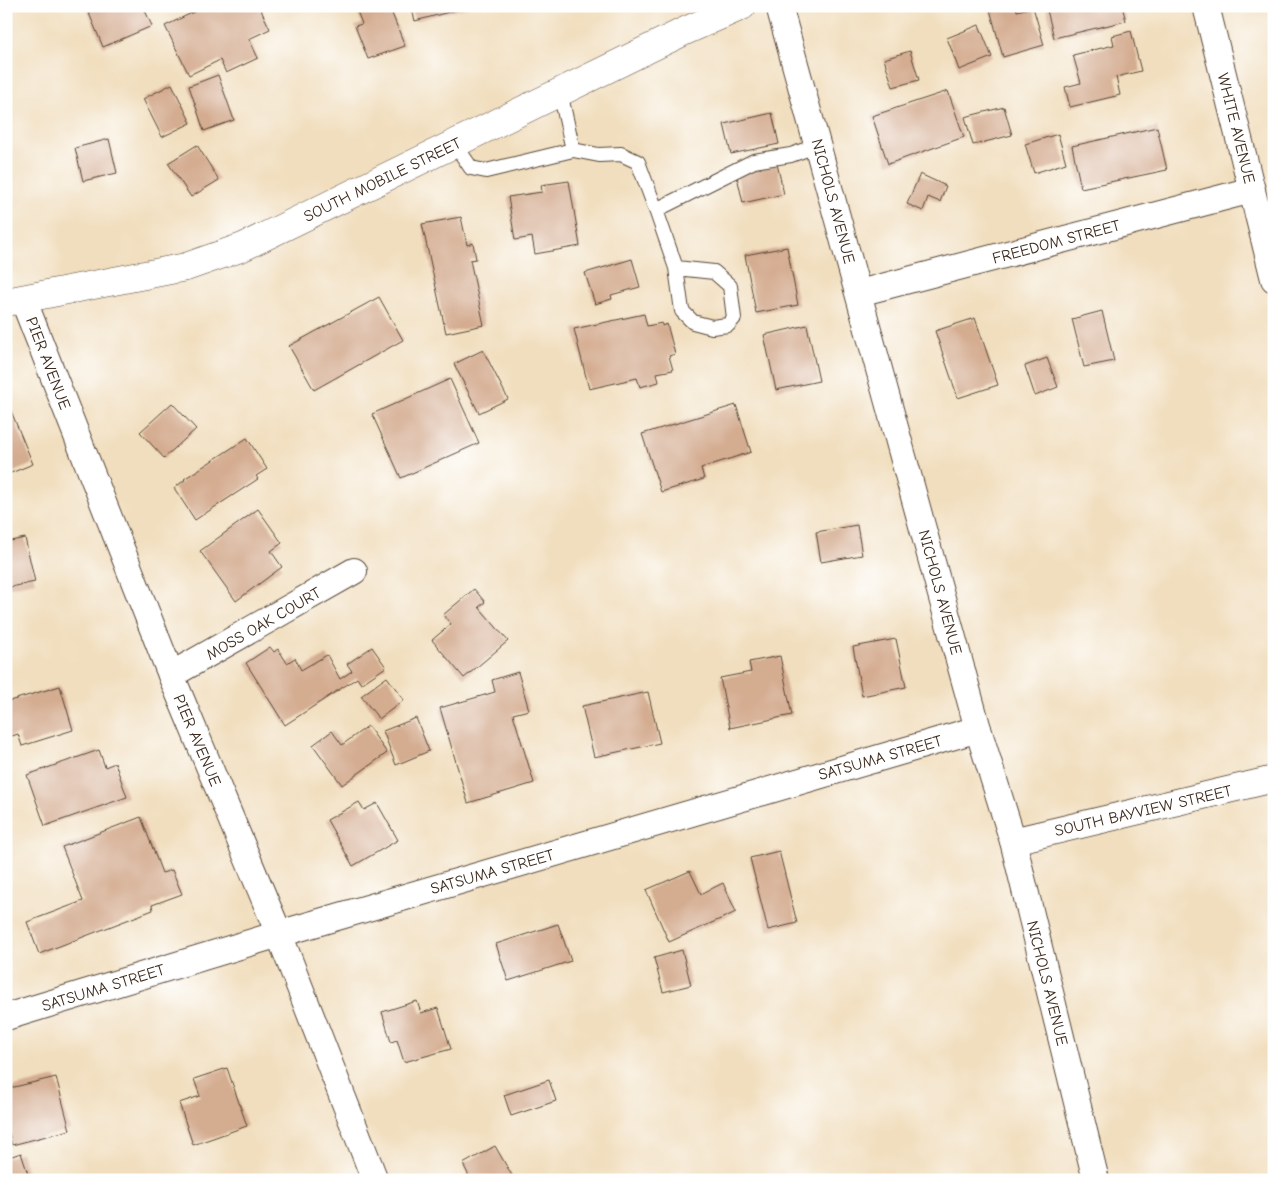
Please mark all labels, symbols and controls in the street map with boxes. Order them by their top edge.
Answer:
street label: WHITE AVENUE [1214,71,1259,186]
street label: SOUTH MOBILE STREET [301,134,465,226]
street label: NICHOLS AVENUE [808,137,858,266]
street label: FREEDOM STREET [990,216,1123,268]
street label: PIER AVENUE [22,314,74,413]
street label: NICHOLS AVENUE [915,528,965,657]
street label: MOSS OAK COURT [203,583,325,664]
street label: PIER AVENUE [170,692,225,789]
street label: SATSUMA STREET [816,732,945,784]
street label: SOUTH BAYVIEW STREET [1053,782,1234,840]
street label: SATSUMA STREET [428,846,557,898]
street label: NICHOLS AVENUE [1023,919,1071,1048]
street label: SATSUMA STREET [40,961,168,1015]

